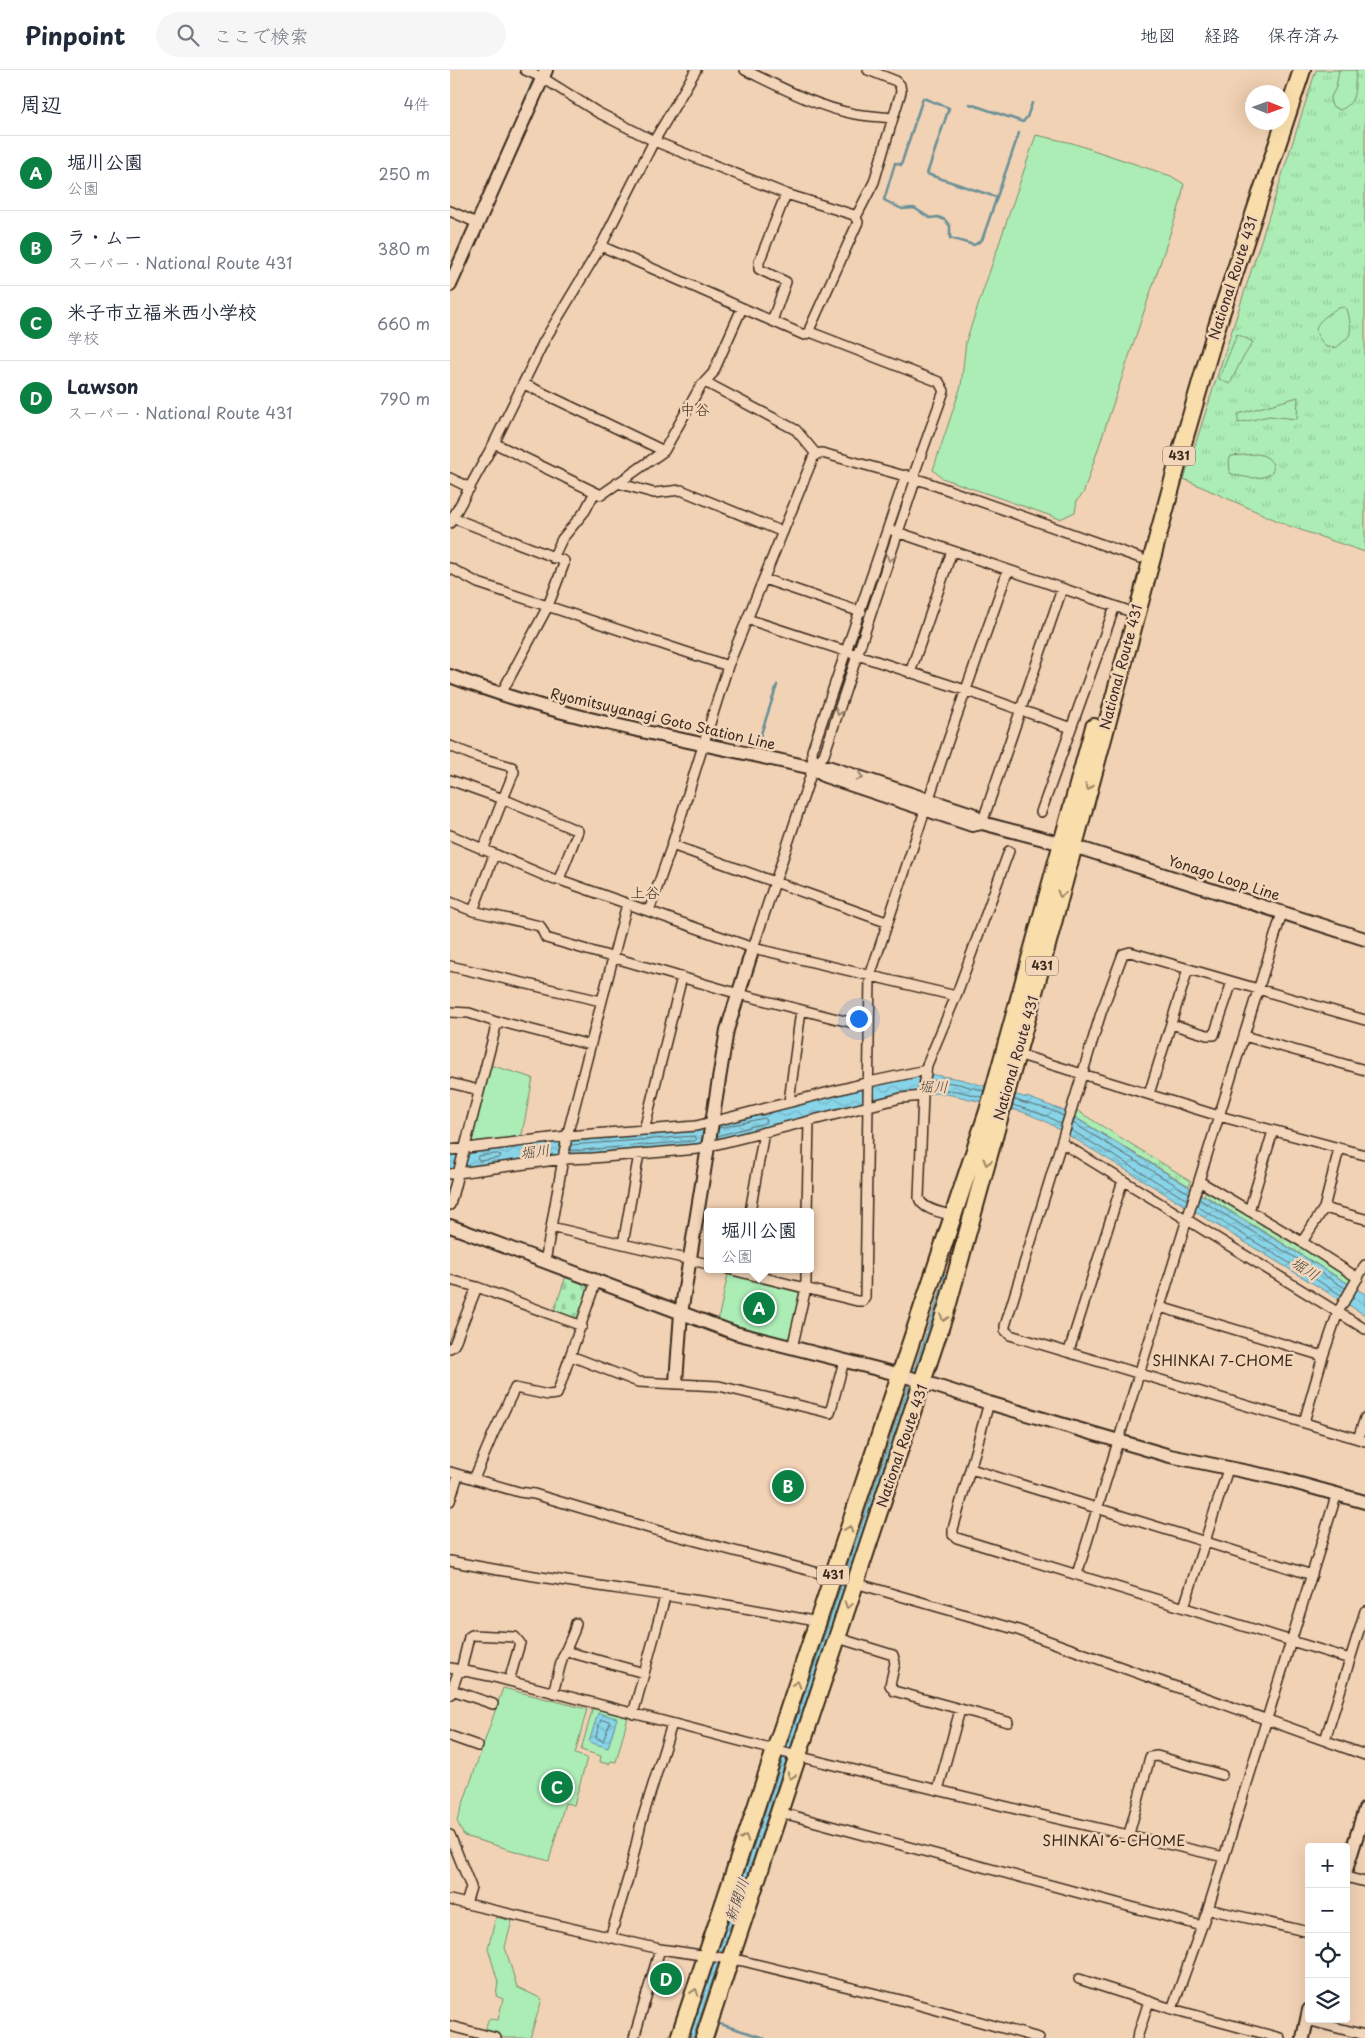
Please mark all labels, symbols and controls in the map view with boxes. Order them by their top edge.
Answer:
search box [156,12,506,57]
text: Pinpoint [25,17,126,53]
icon: search [174,21,202,49]
text: ここで検索 [214,21,309,49]
text: 地図 [1140,21,1176,48]
text: 経路 [1204,21,1240,48]
text: 保存済み [1268,21,1340,48]
north arrow [1245,85,1290,130]
text: 周辺 [20,87,62,119]
text: 4件 [403,91,430,115]
text: 堀川公園 [67,147,143,175]
text: A [30,161,42,185]
text: 250 m [379,161,430,185]
text: 公園 [67,175,99,199]
street label: National Route 431 [1203,213,1262,342]
text: ラ・ムー [67,222,143,250]
text: B [31,236,41,260]
text: 380 m [378,236,430,260]
text: スーパー · National Route 431 [67,250,292,274]
text: 米子市立福米西小学校 [67,297,257,325]
text: C [30,311,42,335]
text: 660 m [377,311,430,335]
text: 学校 [67,325,99,349]
text: Lawson [67,372,139,400]
text: D [30,386,42,410]
text: 790 m [380,386,430,410]
district label: 中谷 [680,397,710,420]
text: スーパー · National Route 431 [67,400,292,424]
road number: 431 [1163,446,1195,466]
one-way arrow [886,553,896,562]
street label: National Route 431 [1094,602,1147,732]
street label: Ryomitsuyanagi Goto Station Line [548,682,778,755]
one-way arrow [834,707,844,716]
one-way arrow [856,771,864,781]
one-way arrow [1084,783,1095,792]
street label: Yonago Loop Line [1165,849,1283,906]
district label: 上谷 [630,880,660,903]
one-way arrow [1056,889,1067,898]
road number: 431 [1026,956,1058,976]
street label: National Route 431 [988,993,1043,1123]
your location [846,1006,872,1032]
water label: 堀川 [918,1074,948,1097]
water label: 堀川 [519,1137,551,1164]
one-way arrow [983,1157,993,1165]
popup [704,1208,814,1273]
text: 堀川公園 [721,1215,797,1243]
text: 公園 [721,1243,753,1267]
water label: 堀川 [1287,1250,1325,1285]
pin: A [743,1289,775,1327]
one-way arrow [939,1313,949,1322]
district label: SHINKAI 7-CHOME [1152,1348,1294,1371]
street label: National Route 431 [871,1382,932,1510]
pin: B [772,1467,804,1505]
one-way arrow [843,1526,853,1534]
road number: 431 [817,1566,849,1584]
one-way arrow [844,1601,854,1609]
one-way arrow [792,1680,802,1688]
pin: C [541,1768,573,1806]
one-way arrow [787,1771,797,1780]
district label: SHINKAI 6-CHOME [1042,1828,1186,1851]
one-way arrow [740,1834,750,1842]
map controls [1305,1843,1350,2023]
button: + [1305,1843,1350,1888]
water label: 新開川 [717,1874,754,1925]
button: − [1305,1888,1350,1933]
button: locate [1305,1933,1350,1978]
pin: D [650,1960,682,1998]
button: layers [1305,1978,1350,2023]
one-way arrow [689,1988,699,1997]

